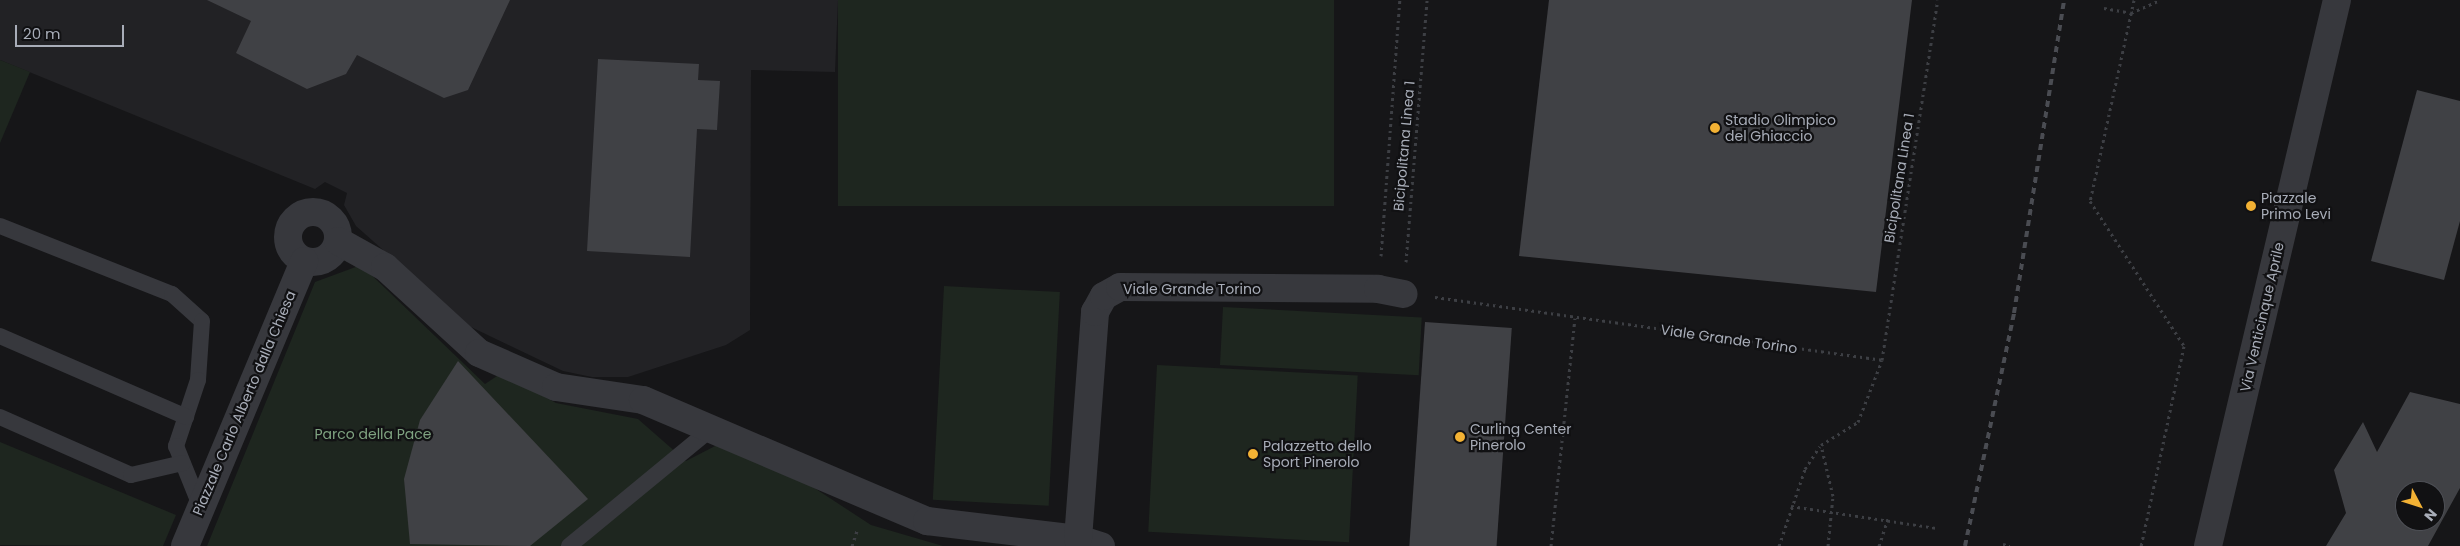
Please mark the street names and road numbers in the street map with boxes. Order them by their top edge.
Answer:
street label: Bicipolitana Linea 1 [1390,80,1418,212]
street label: Bicipolitana Linea 1 [1880,112,1918,244]
street label: Via Venticinque Aprile [2237,240,2287,394]
street label: Viale Grande Torino [1123,281,1261,297]
street label: Piazzale Carlo Alberto dalla Chiesa [189,288,299,518]
street label: Viale Grande Torino [1660,321,1798,357]

